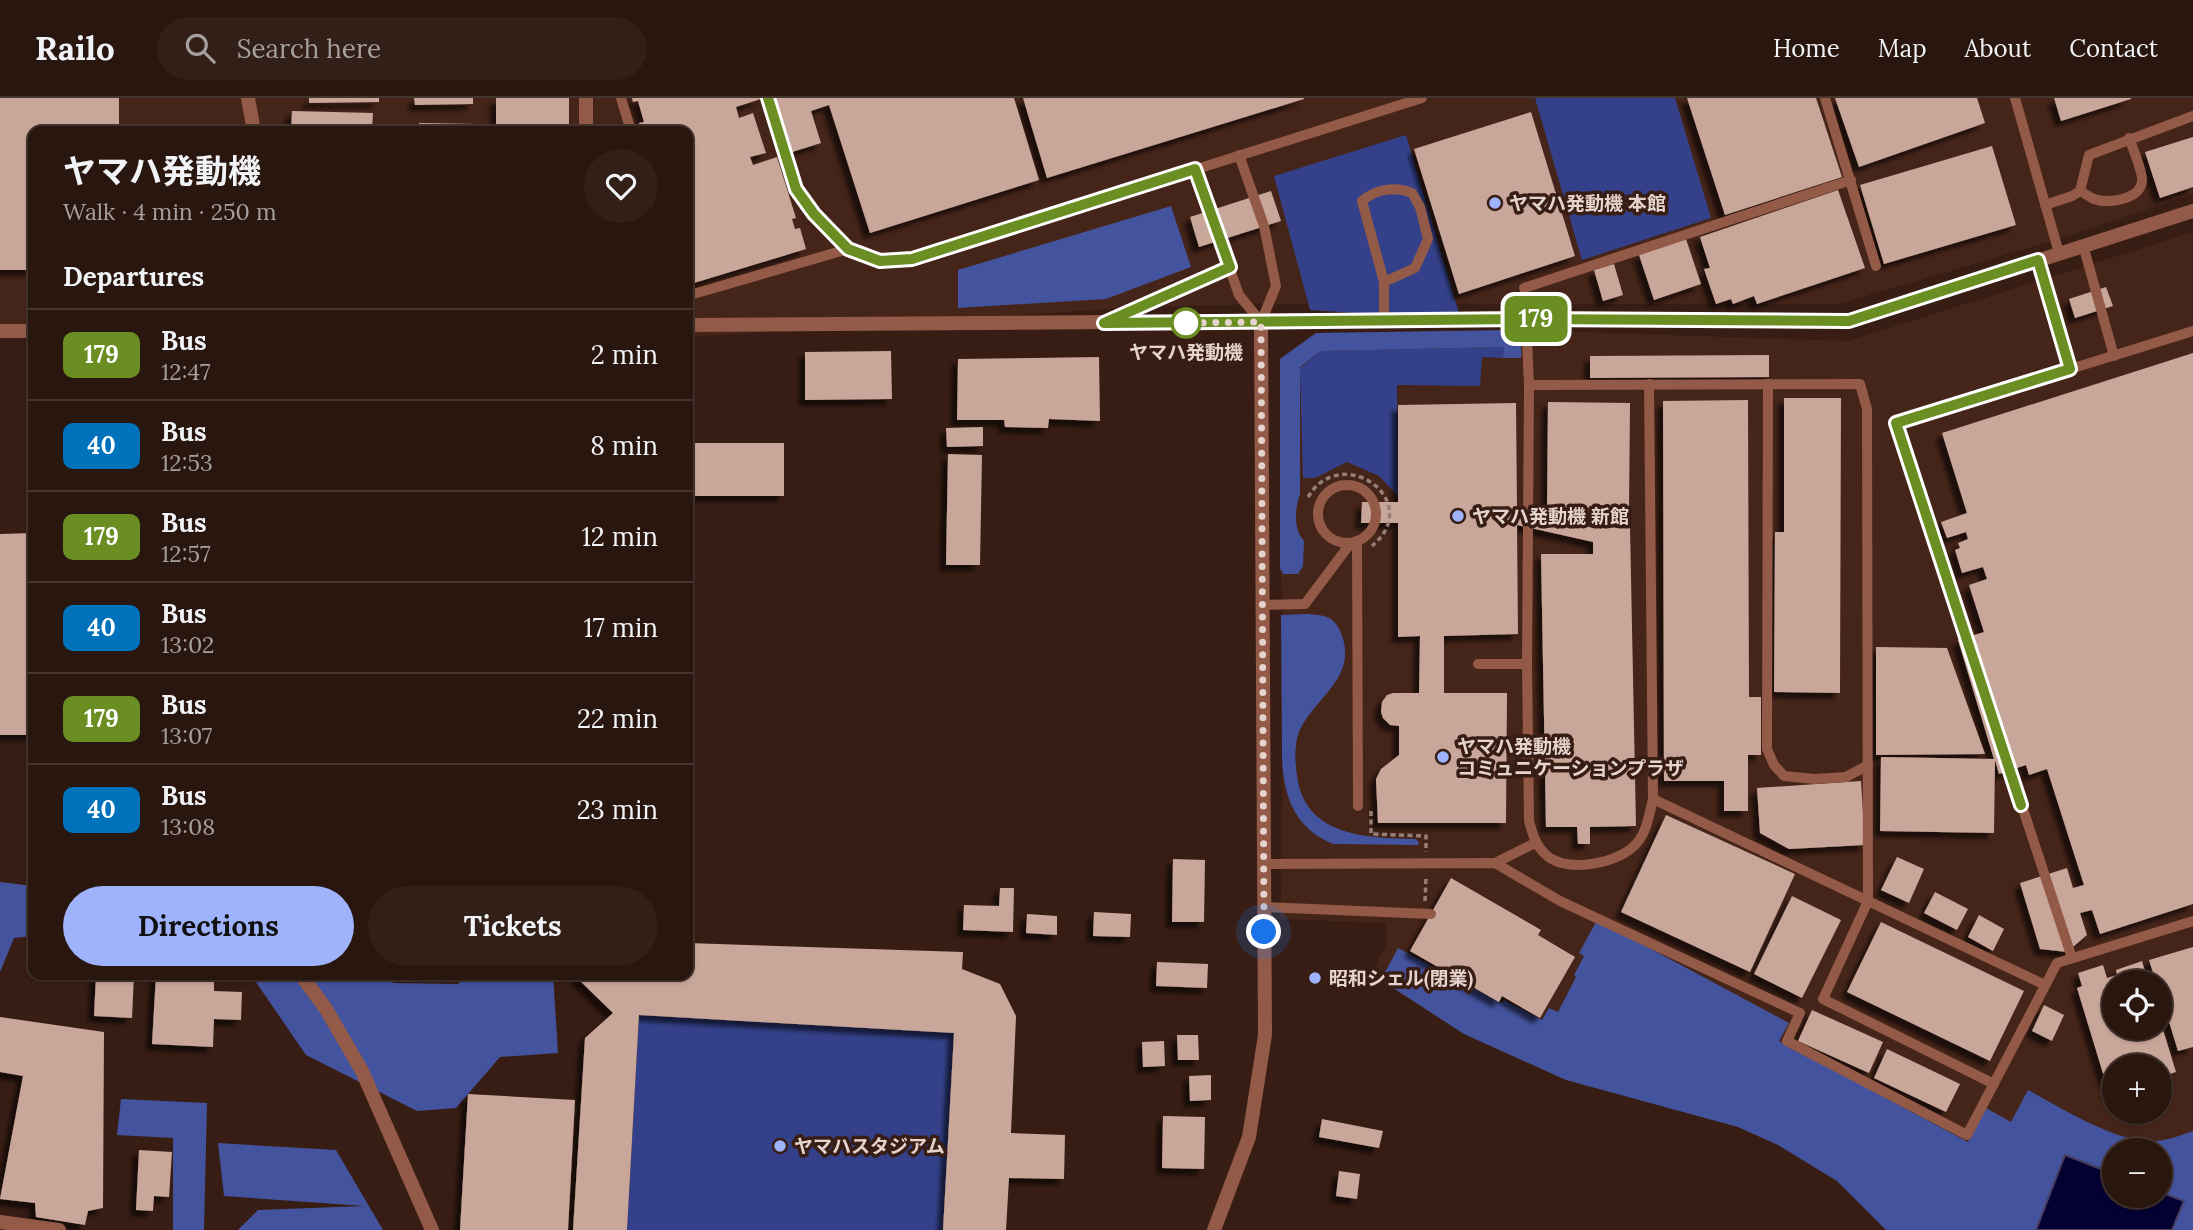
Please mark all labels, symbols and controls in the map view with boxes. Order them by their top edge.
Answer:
search box [157,17,647,80]
text: Railo [35,27,115,69]
icon: search [181,29,219,67]
text: Search here [237,32,381,65]
text: Home [1773,33,1840,64]
text: Map [1878,33,1927,64]
text: About [1965,33,2031,64]
text: Contact [2069,33,2158,64]
button: heart [584,149,658,223]
text: ヤマハ発動機 [63,150,261,192]
place label: ヤマハ発動機 本館 [1509,191,1666,215]
marker: ヤマハ発動機 本館 [1487,195,1503,211]
text: Walk · 4 min · 250 m [63,197,276,226]
text: Departures [63,260,204,293]
line badge: 179 [1496,296,1576,342]
text: 179 [1519,303,1553,334]
marker: ヤマハ発動機 [1171,308,1201,338]
text: Bus [161,324,207,357]
text: 2 min [591,338,658,371]
text: 179 [84,339,119,370]
place label: ヤマハ発動機 [1129,340,1243,364]
text: 12:47 [161,357,211,386]
text: Bus [161,415,207,448]
text: 8 min [590,429,658,462]
text: 40 [87,430,116,461]
text: 12:53 [161,448,213,477]
place label: ヤマハ発動機 新館 [1472,504,1629,528]
text: Bus [161,506,207,539]
marker: ヤマハ発動機 新館 [1450,508,1466,524]
text: 12 min [581,520,658,553]
text: 179 [84,521,119,552]
text: 12:57 [161,539,211,568]
text: Bus [161,597,207,630]
text: 17 min [583,611,658,644]
text: 40 [87,612,116,643]
text: 13:02 [161,630,214,659]
text: Bus [161,688,207,721]
text: 22 min [577,702,658,735]
text: 179 [84,703,119,734]
text: 13:07 [161,721,212,750]
place label: ヤマハ発動機 コミュニケーションプラザ [1457,734,1684,780]
marker: ヤマハ発動機 コミュニケーションプラザ [1435,749,1451,765]
text: Bus [161,779,207,812]
text: 23 min [577,793,658,826]
text: 40 [87,794,116,825]
text: 13:08 [161,812,215,841]
button: Directions [63,886,354,966]
button: Tickets [368,886,658,966]
your location [1246,914,1281,949]
place label: 昭和シェル(閉業) [1329,966,1474,991]
marker: 昭和シェル(閉業) [1307,970,1323,986]
map controls [2102,970,2172,1208]
button: locate [2102,970,2172,1040]
button: + [2102,1054,2172,1124]
place label: ヤマハスタジアム [794,1134,945,1158]
marker: ヤマハスタジアム [772,1138,788,1154]
button: − [2102,1138,2172,1208]

